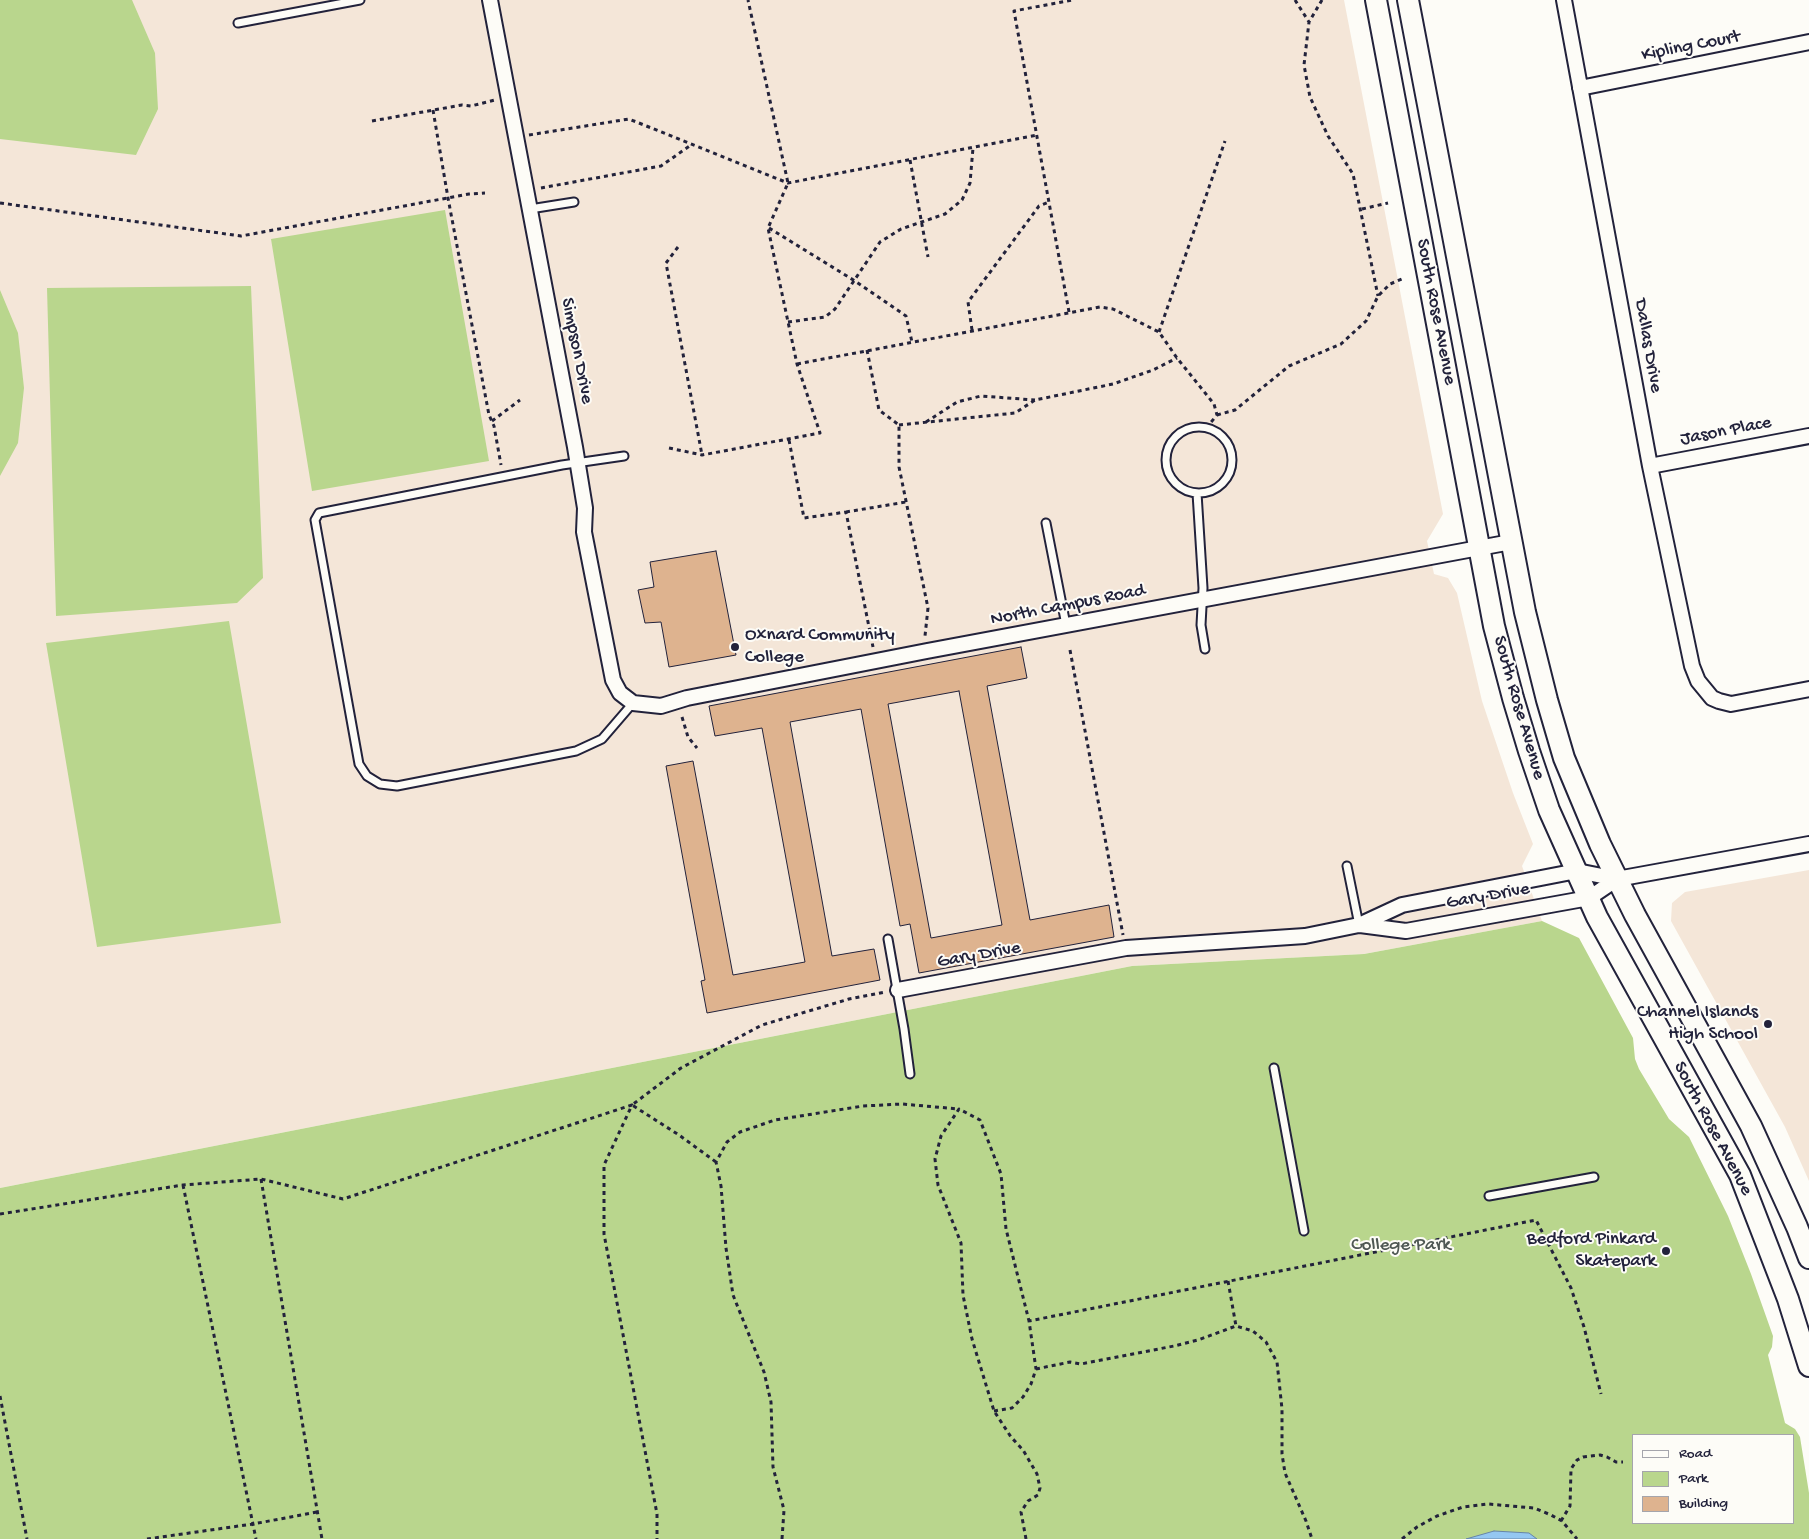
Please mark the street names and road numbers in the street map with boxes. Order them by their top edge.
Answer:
street label: Kipling Court [1640,26,1742,68]
street label: South Rose Avenue [1410,237,1460,387]
street label: Simpson Drive [555,296,597,406]
street label: Dallas Drive [1628,297,1666,395]
street label: Jason Place [1678,412,1774,452]
street label: North Campus Road [989,580,1147,632]
street label: South Rose Avenue [1487,634,1549,782]
street label: Gary Drive [1444,878,1532,916]
street label: Gary Drive [935,937,1023,975]
street label: South Rose Avenue [1667,1058,1757,1200]

